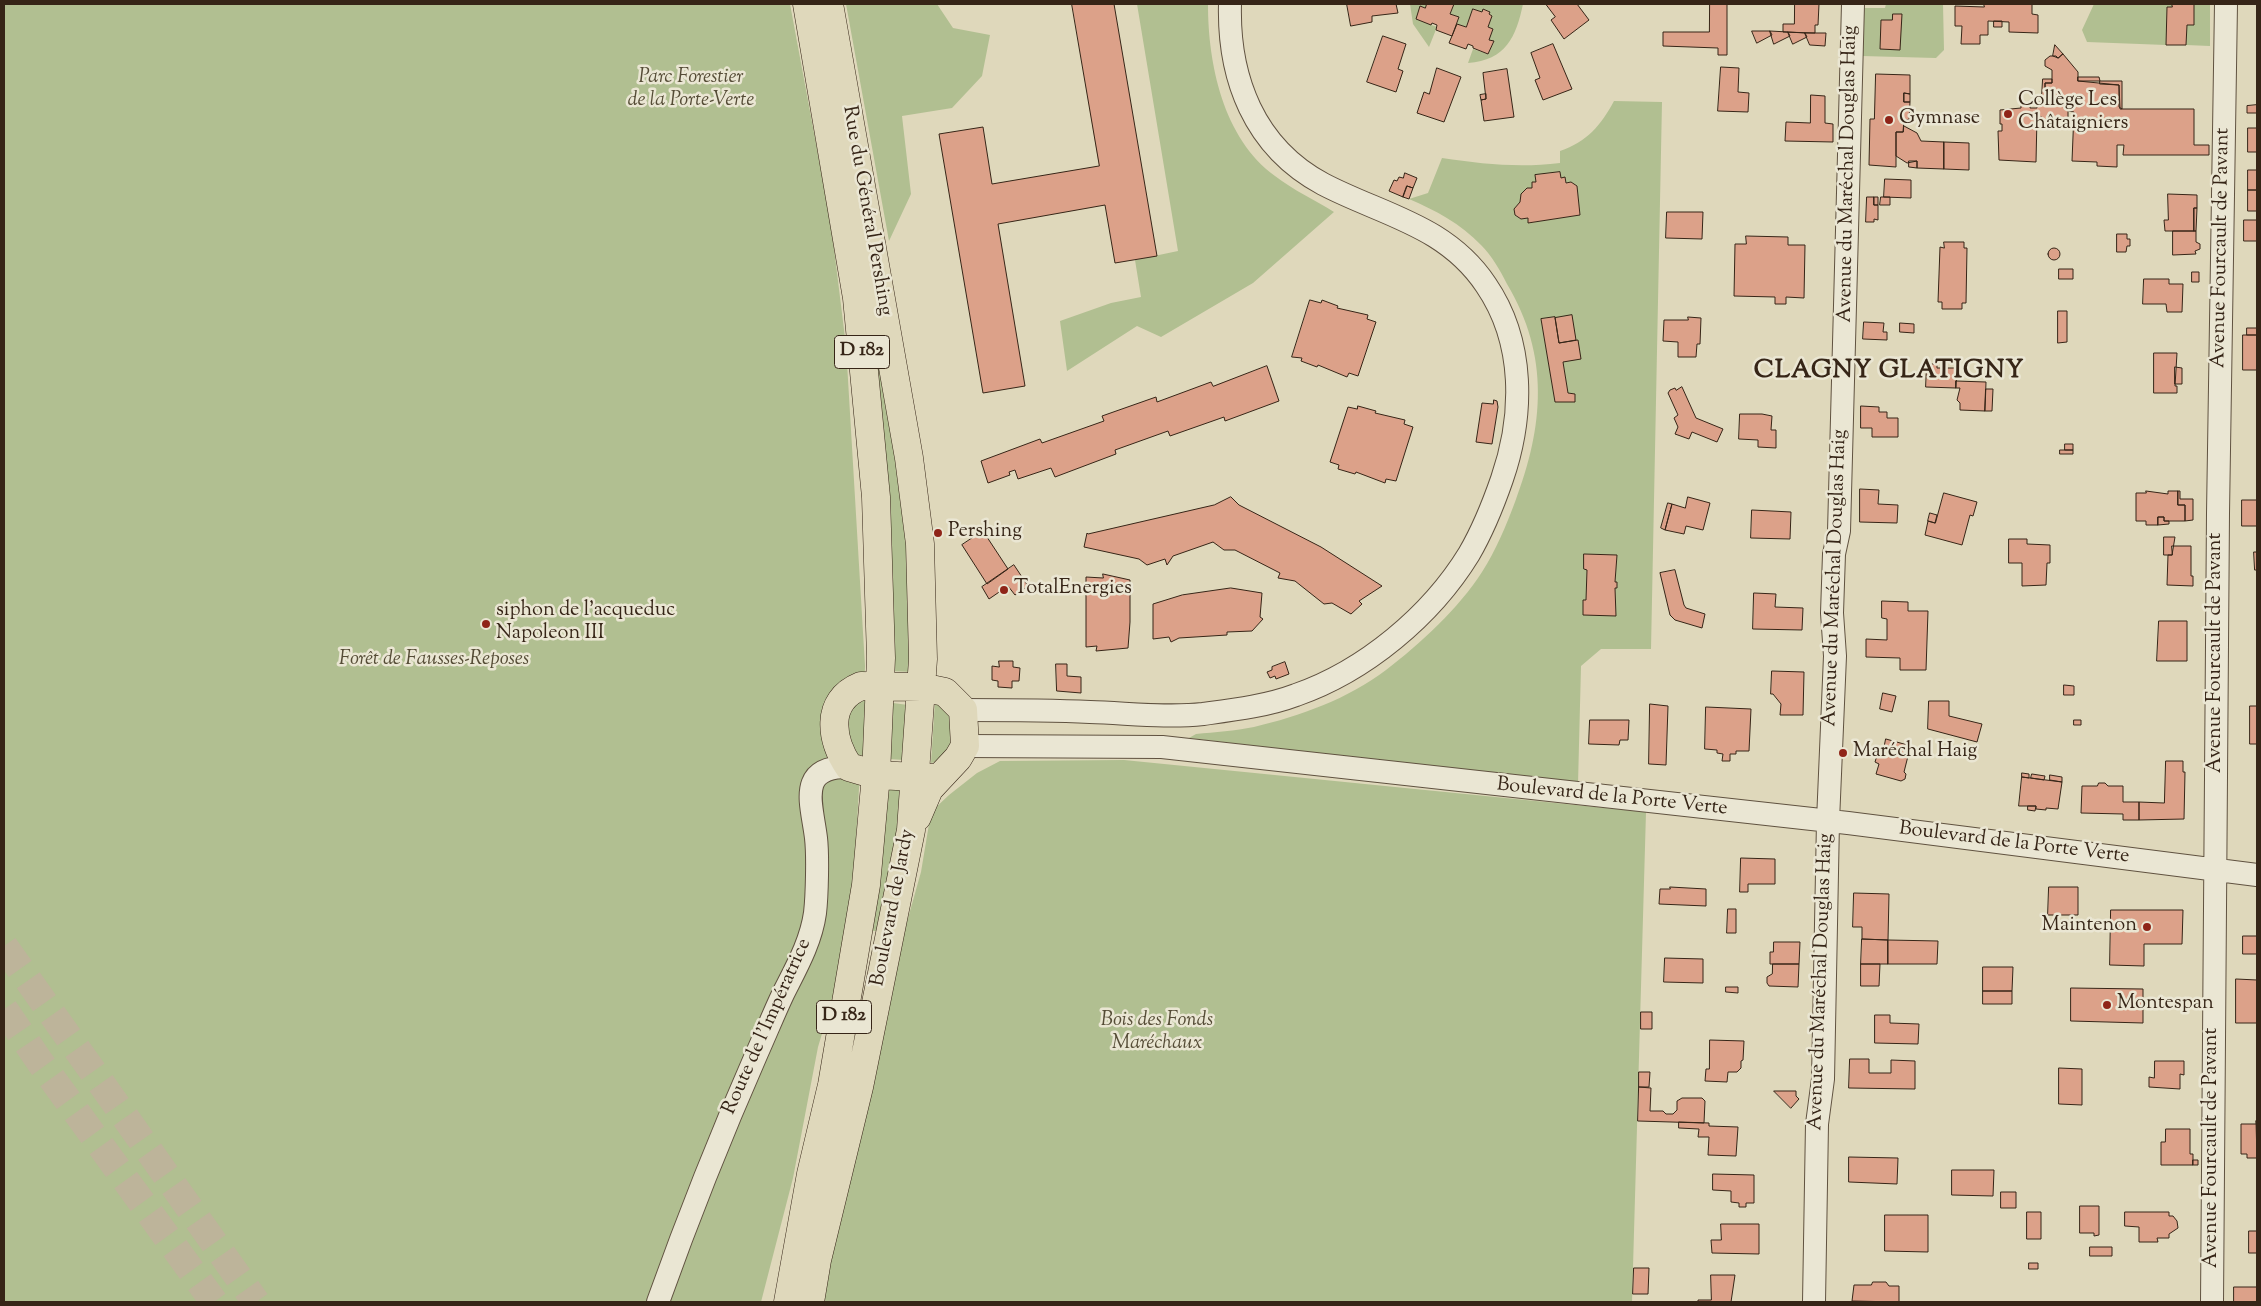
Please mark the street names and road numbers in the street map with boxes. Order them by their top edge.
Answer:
street label: Avenue du Maréchal Douglas Haig [1834,25,1864,323]
street label: Rue du Général Pershing [836,104,896,318]
street label: Avenue Fourcault de Pavant [2208,128,2236,368]
road number: D 182 [834,336,890,368]
street label: Avenue du Maréchal Douglas Haig [1819,429,1853,727]
street label: Avenue Fourcault de Pavant [2205,533,2229,773]
street label: Boulevard de la Porte Verte [1495,774,1729,822]
street label: Boulevard de la Porte Verte [1897,818,2131,870]
street label: Boulevard de Jardy [867,827,921,989]
street label: Avenue du Maréchal Douglas Haig [1805,833,1839,1131]
street label: Route de l'Impératrice [718,935,818,1119]
road number: D 182 [816,1000,872,1034]
street label: Avenue Fourcault de Pavant [2201,1028,2225,1268]

